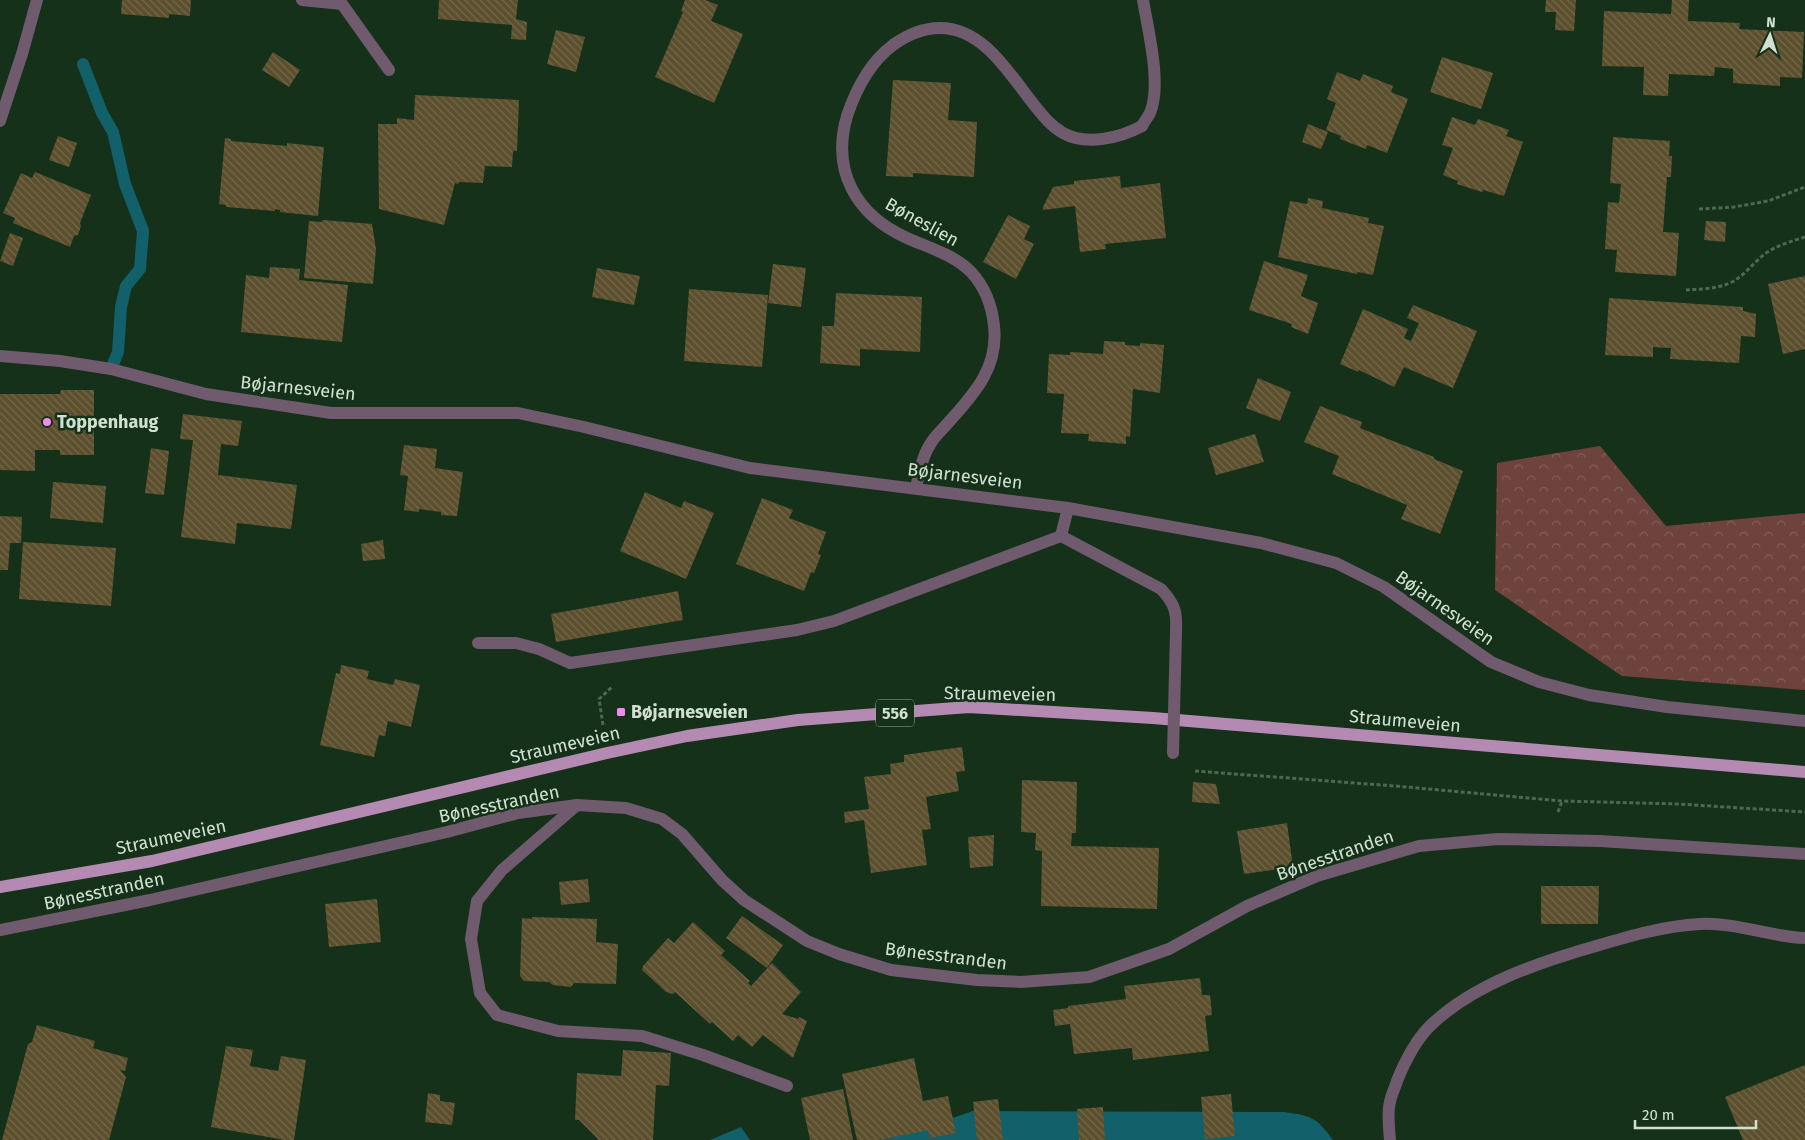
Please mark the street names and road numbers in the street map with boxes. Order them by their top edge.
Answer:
street label: Bøneslien [881,193,963,251]
street label: Bøjarnesveien [239,371,357,405]
street label: Bøjarnesveien [906,458,1024,494]
street label: Bøjarnesveien [1391,566,1499,650]
street label: Straumeveien [944,682,1056,706]
road number: 556 [876,700,914,726]
street label: Straumeveien [1348,705,1462,737]
street label: Straumeveien [508,722,622,768]
street label: Bønesstranden [437,780,561,828]
street label: Straumeveien [114,815,228,859]
street label: Bønesstranden [1273,825,1397,885]
street label: Bønesstranden [42,867,166,915]
street label: Bønesstranden [884,938,1008,974]

